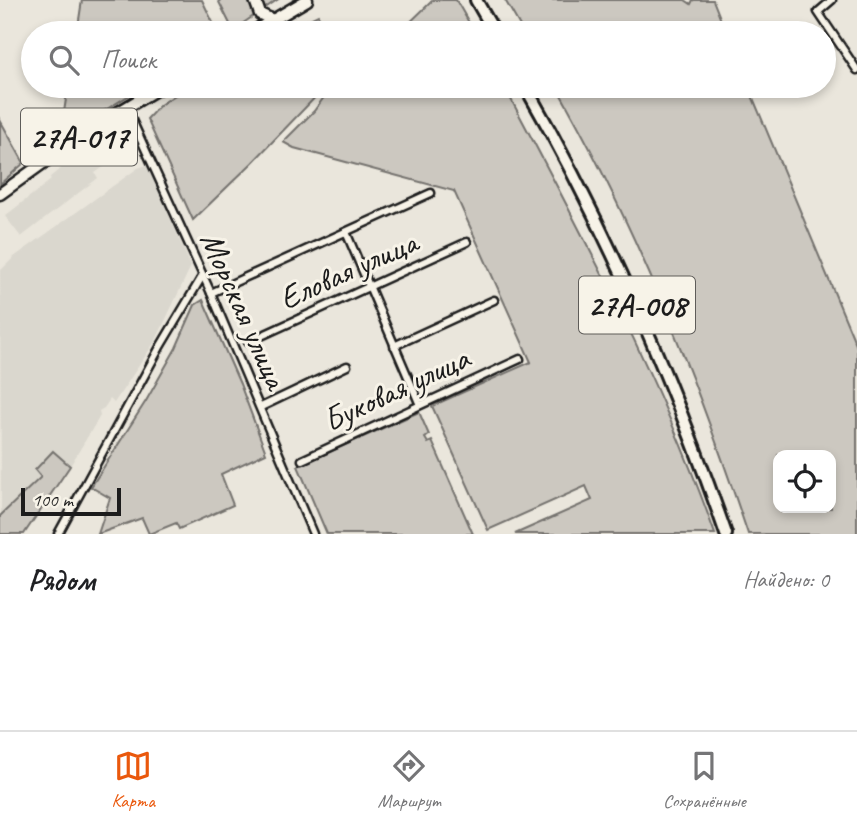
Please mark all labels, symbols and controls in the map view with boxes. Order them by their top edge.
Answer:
search box [21,21,836,98]
icon: search [45,41,83,79]
text: Поиск [101,43,156,76]
road number: 27А-017 [21,109,137,166]
street label: Еловая улица [273,220,426,319]
street label: Морская улица [191,225,298,397]
road number: 27А-008 [579,276,695,334]
street label: Буковая улица [316,336,478,441]
map controls [773,450,836,513]
button: locate [773,450,836,513]
scale bar [21,485,121,517]
text: 100 m [32,488,73,512]
text: Рядом [28,561,95,599]
text: Найдено: 0 [743,565,829,594]
tab: Карта [111,747,155,813]
tab: Маршрут [378,747,440,813]
tab: Сохранённые [663,747,746,813]

